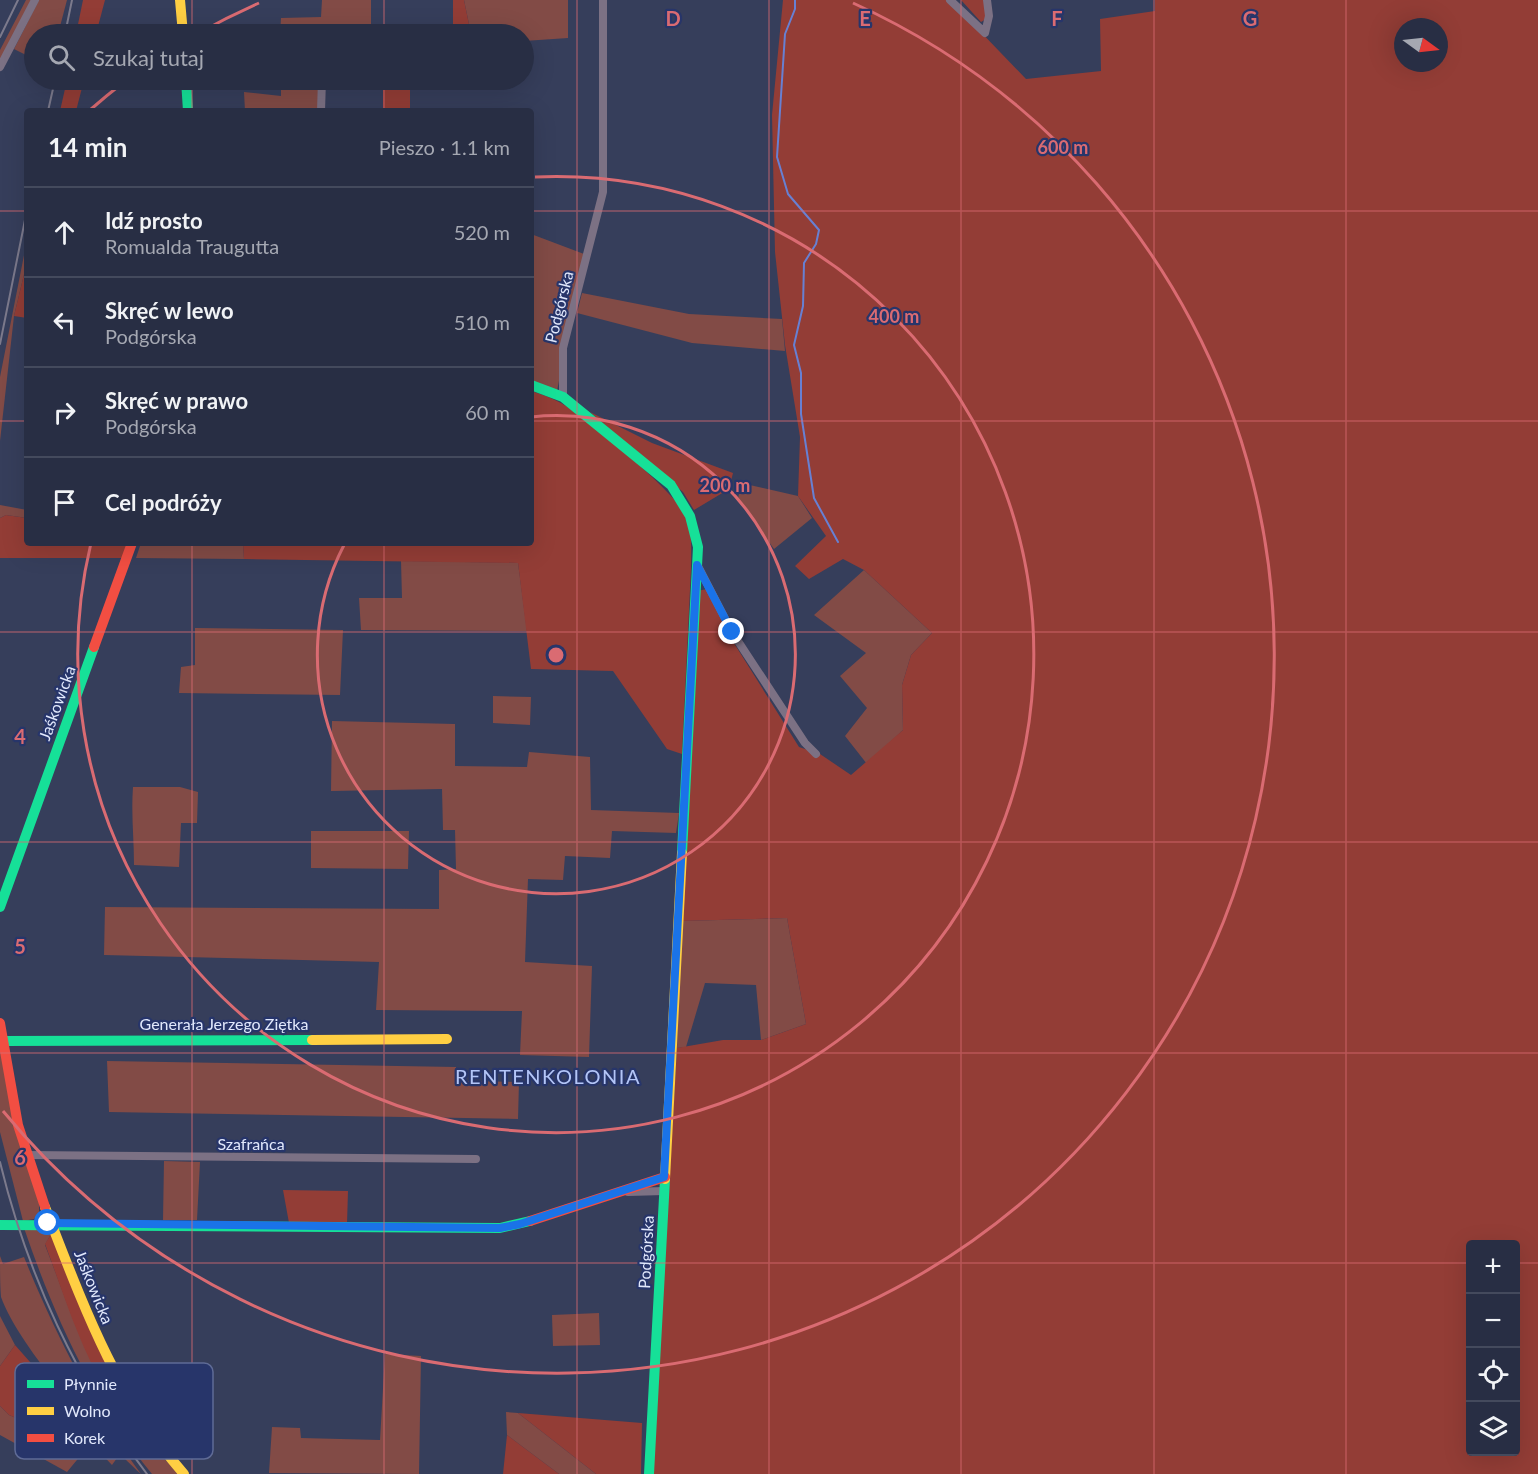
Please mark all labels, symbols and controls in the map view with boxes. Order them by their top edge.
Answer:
text: D [665,6,681,30]
text: E [859,6,871,30]
text: F [1051,6,1063,30]
text: G [1243,6,1257,30]
north arrow [1394,18,1448,72]
search box [24,24,534,90]
icon: search [45,41,78,74]
text: Szukaj tutaj [93,44,204,71]
text: 14 min [48,131,128,163]
text: Pieszo · 1.1 km [379,135,510,159]
text: 600 m [1038,136,1088,158]
text: Idź prosto [105,207,203,234]
icon: ahead [48,216,81,249]
text: 520 m [454,220,510,244]
text: Romualda Traugutta [105,234,279,258]
street label: Podgórska [540,269,577,345]
text: Skręć w lewo [105,297,234,324]
text: 400 m [869,305,919,327]
icon: left [48,306,81,339]
text: 510 m [454,310,510,334]
text: Podgórska [105,324,197,348]
text: Skręć w prawo [105,387,248,414]
icon: right [48,396,81,429]
text: 60 m [465,400,510,424]
text: Podgórska [105,414,197,438]
text: 200 m [700,474,750,496]
icon: arrive [48,486,81,519]
text: Cel podróży [105,489,222,516]
route end [718,618,744,644]
centre of rings [546,645,566,665]
street label: Jaśkowicka [34,663,79,743]
text: 4 [14,724,26,748]
text: 5 [14,934,26,958]
street label: Generała Jerzego Ziętka [140,1014,308,1033]
district label: RENTENKOLONIA [455,1064,641,1088]
street label: Szafrańca [217,1134,285,1153]
text: 6 [14,1145,26,1169]
route start [34,1209,60,1235]
street label: Podgórska [634,1215,657,1289]
map controls [1466,1240,1520,1456]
button: + [1466,1240,1520,1294]
street label: Jaśkowicka [71,1247,118,1327]
button: − [1466,1294,1520,1348]
button: locate [1466,1348,1520,1402]
legend [15,1363,213,1459]
text: Płynnie [64,1374,117,1393]
text: Wolno [64,1401,111,1420]
button: layers [1466,1402,1520,1456]
text: Korek [64,1428,106,1447]

